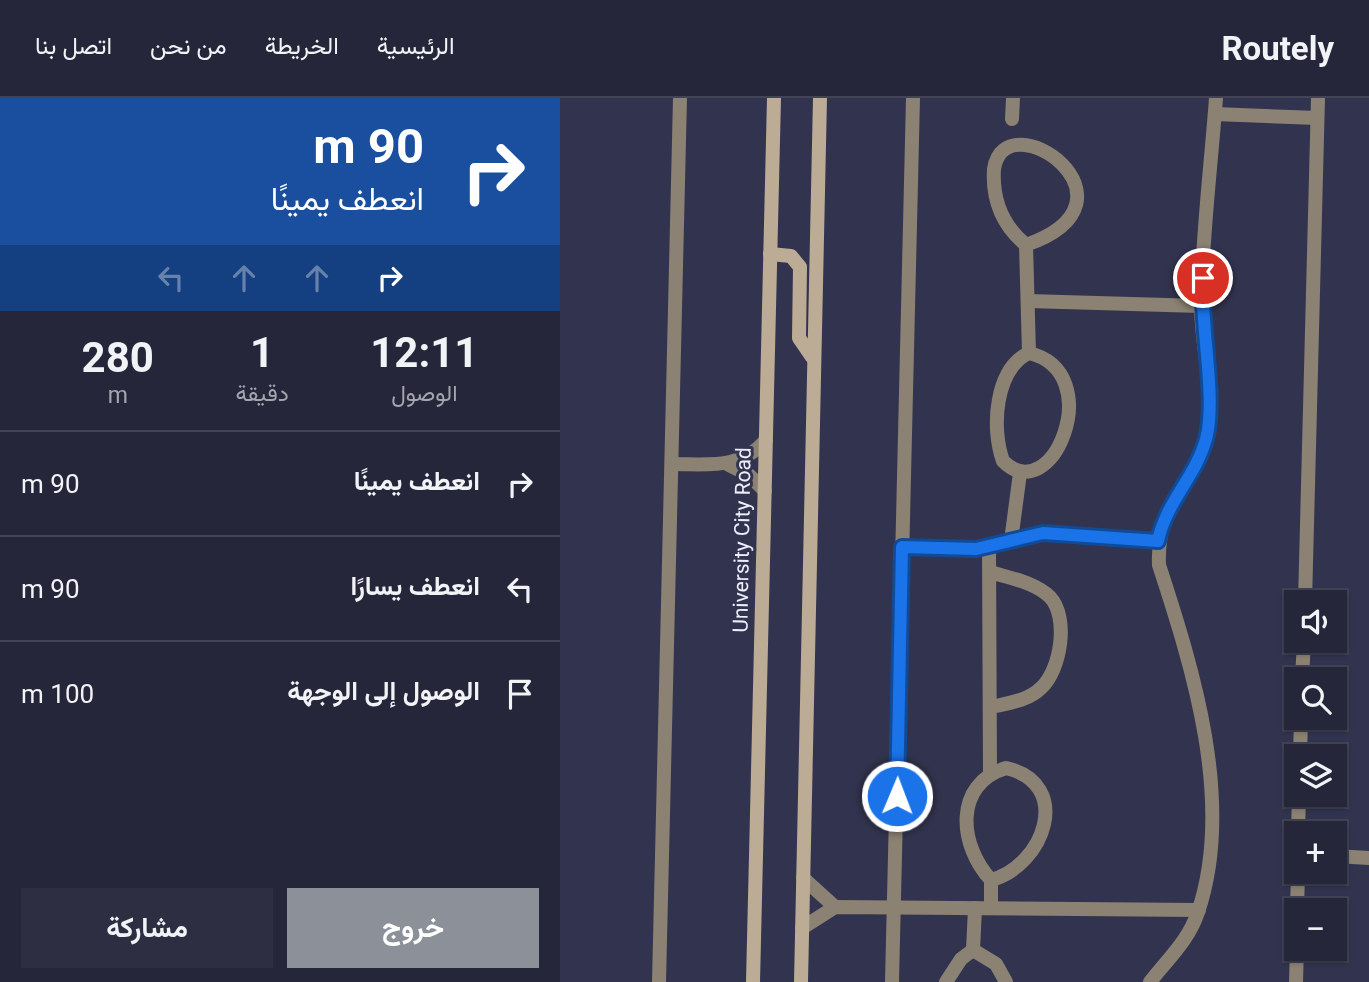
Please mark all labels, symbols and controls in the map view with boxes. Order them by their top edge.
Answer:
text: Routely [1221,29,1334,68]
text: اتصل بنا [35,32,112,60]
text: من نحن [150,32,227,60]
text: الخريطة [265,32,339,60]
text: الرئيسية [377,32,454,60]
text: 90 m [313,118,424,175]
icon: right [448,126,539,217]
text: انعطف يمينًا [271,180,424,218]
pin [1173,248,1233,308]
icon: left [152,259,190,297]
icon: ahead [225,259,263,297]
icon: ahead [298,259,336,297]
icon: right [371,259,409,297]
icon: arrive [1184,259,1222,297]
text: 1 [250,328,274,377]
text: 12:11 [370,328,478,377]
text: 280 [82,333,154,382]
text: دقيقة [235,380,289,407]
text: الوصول [391,380,458,407]
text: m [108,382,128,409]
street label: University City Road [728,447,756,633]
icon: right [501,465,539,503]
text: انعطف يمينًا [354,466,480,496]
text: 90 m [21,469,80,499]
icon: left [501,570,539,608]
text: انعطف يسارًا [350,571,480,601]
text: 90 m [21,574,80,604]
map controls [1284,590,1347,961]
button: sound [1284,590,1347,653]
button: search [1284,667,1347,730]
icon: arrive [501,675,539,713]
text: الوصول إلى الوجهة [287,676,480,706]
text: 100 m [21,679,94,709]
button: layers [1284,744,1347,807]
position arrow [860,759,934,833]
button: + [1284,821,1347,884]
button: مشاركة [21,888,273,968]
button: خروج [287,888,539,968]
button: − [1284,898,1347,961]

